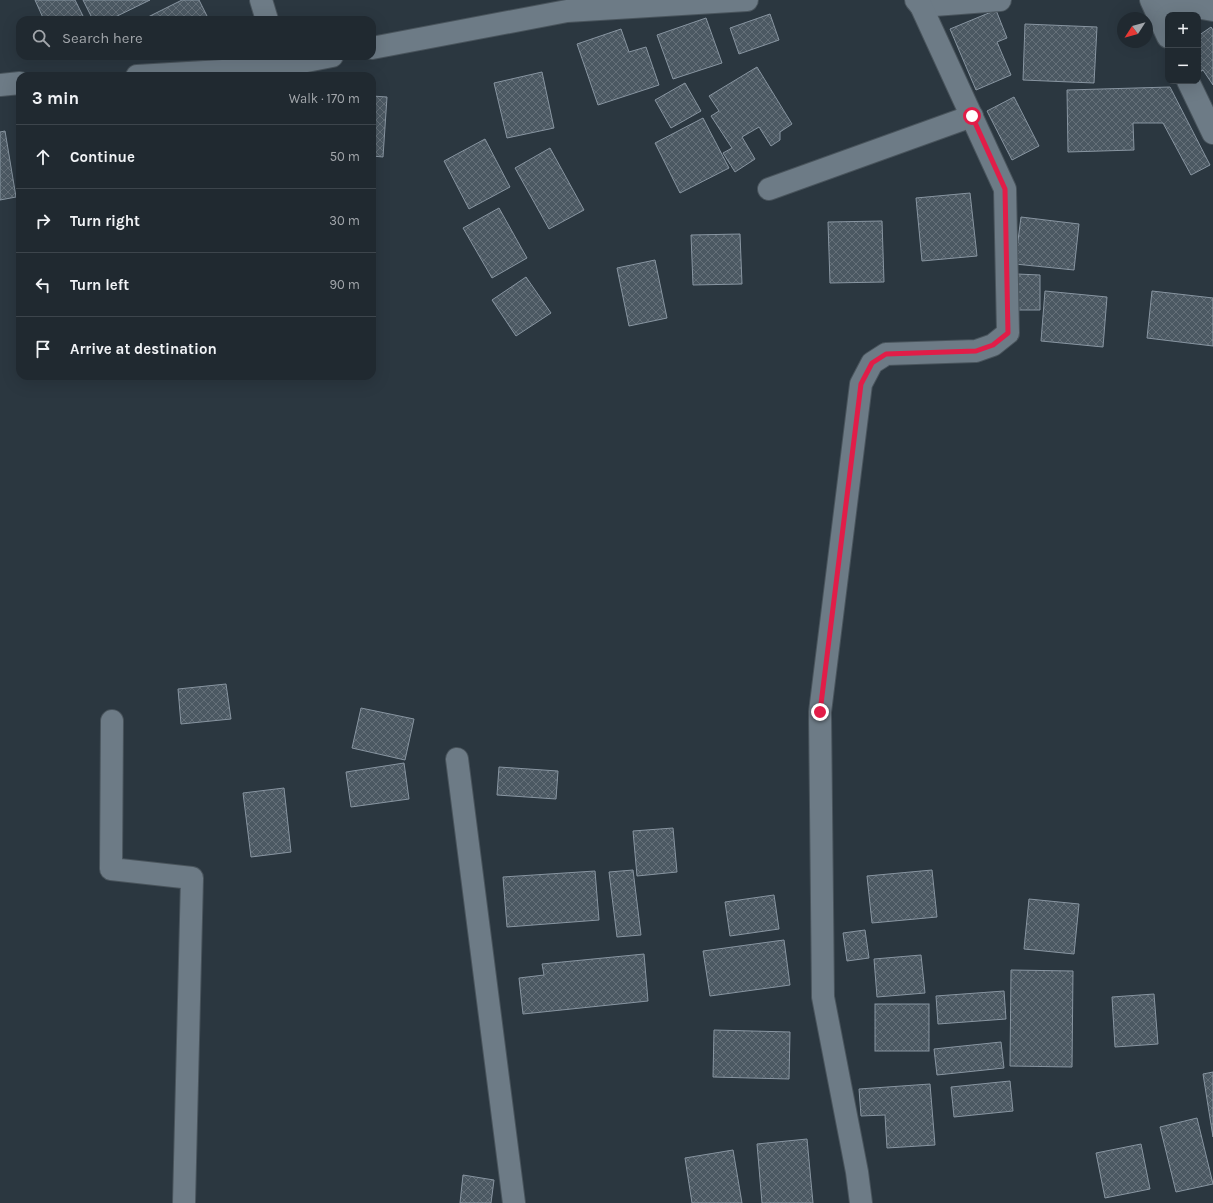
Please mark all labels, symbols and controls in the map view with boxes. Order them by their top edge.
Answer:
north arrow [1117,12,1153,48]
map controls [1165,12,1201,84]
button: + [1165,12,1201,48]
search box [16,16,376,60]
icon: search [30,27,52,49]
text: Search here [62,29,143,47]
button: − [1165,48,1201,84]
text: 3 min [32,88,79,108]
text: Walk · 170 m [289,91,360,106]
route start [963,107,981,125]
icon: ahead [32,146,54,168]
text: Continue [70,148,135,166]
text: 50 m [330,149,360,164]
icon: right [32,210,54,232]
text: Turn right [70,212,140,230]
text: 30 m [329,213,360,228]
icon: left [32,274,54,296]
text: Turn left [70,276,129,294]
text: 90 m [329,277,360,292]
icon: arrive [32,338,54,360]
text: Arrive at destination [70,340,217,358]
route end [811,703,829,721]

